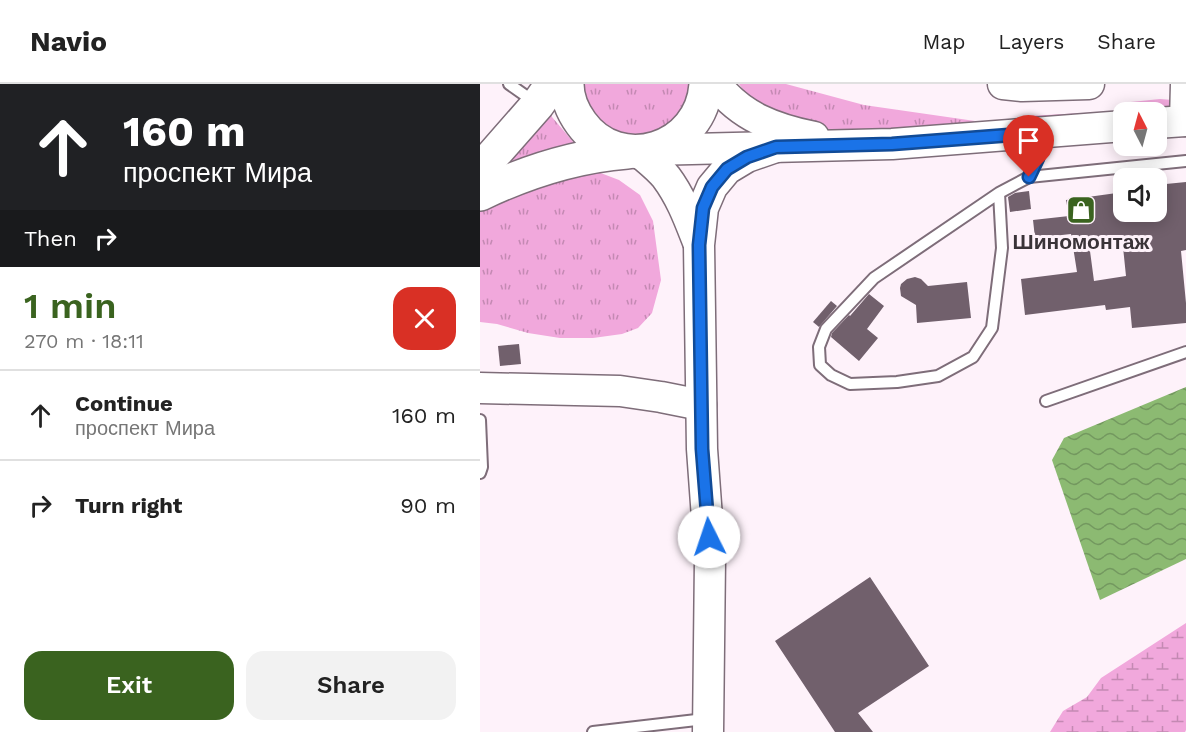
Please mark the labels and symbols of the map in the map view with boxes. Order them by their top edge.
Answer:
north arrow [1113,102,1167,156]
pin [1003,115,1054,177]
shop icon: Шиномонтаж [1065,194,1097,226]
place label: Шиномонтаж [1013,229,1151,254]
position arrow [677,505,741,569]

